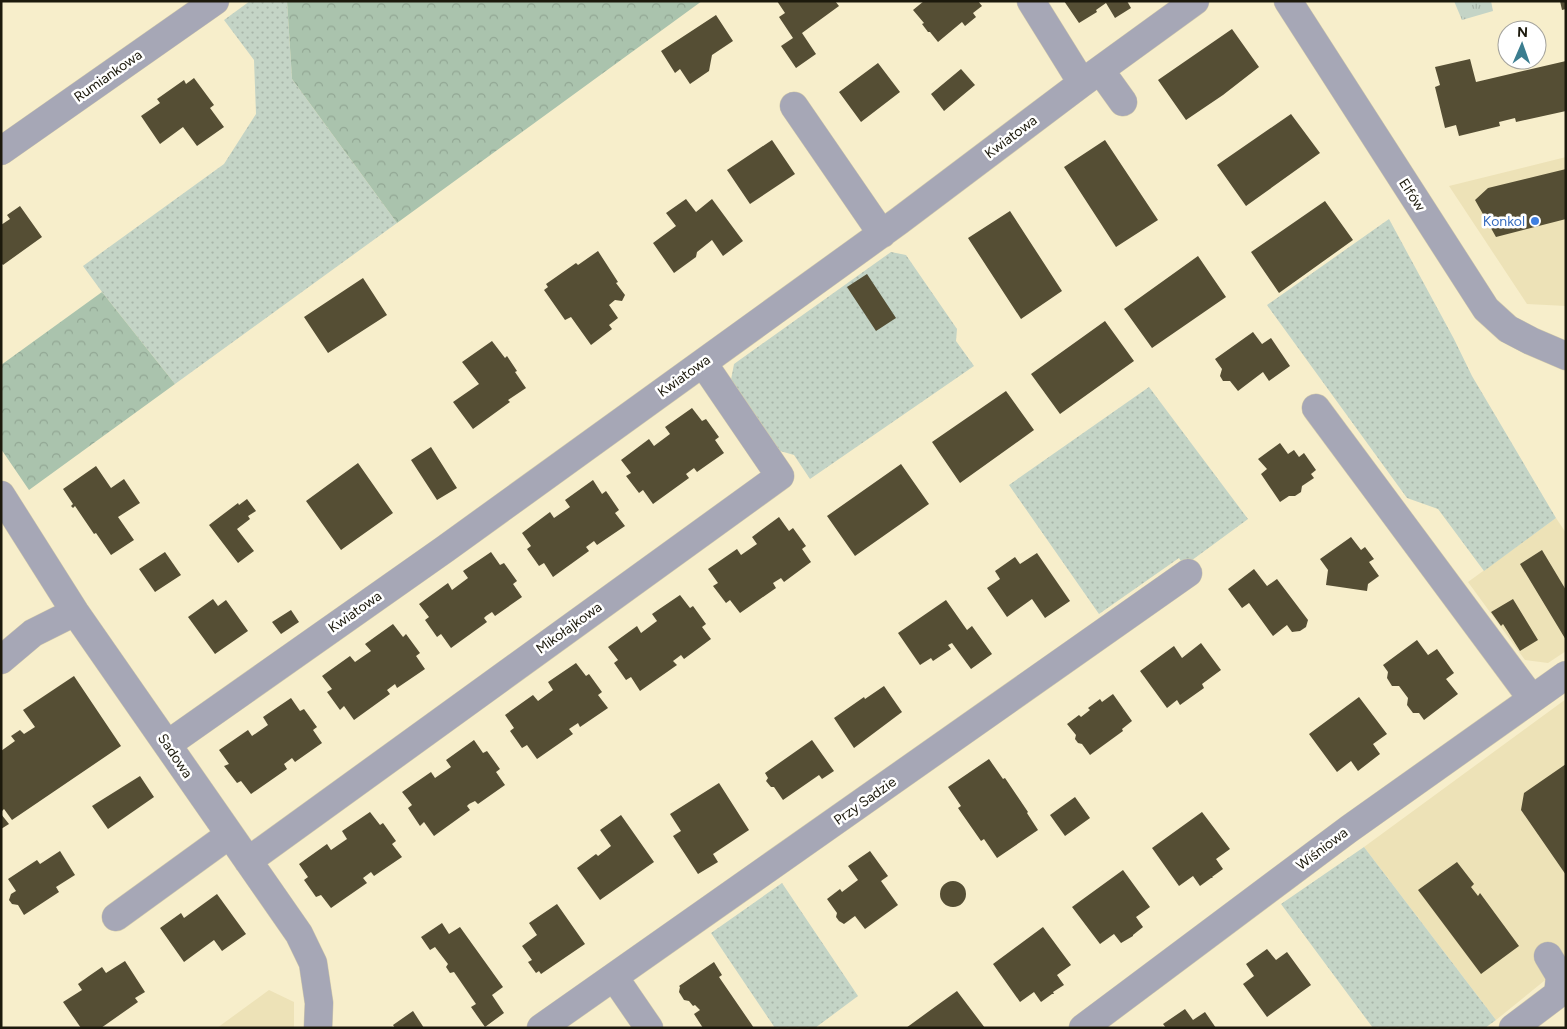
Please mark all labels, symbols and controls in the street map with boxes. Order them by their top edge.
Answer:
north arrow [1497,20,1547,70]
text: N [1517,24,1528,41]
street label: Rumiankowa [71,46,145,106]
street label: Kwiatowa [982,112,1040,162]
street label: Elfów [1395,176,1429,214]
place label: Konkol [1483,213,1525,230]
marker: Konkol [1529,215,1541,227]
street label: Kwiatowa [654,351,714,401]
street label: Kwiatowa [325,588,385,636]
street label: Mikołajkowa [533,598,605,658]
street label: Sadowa [154,731,196,781]
street label: Przy Sadzie [831,773,900,829]
street label: Wiśniowa [1293,824,1351,874]

